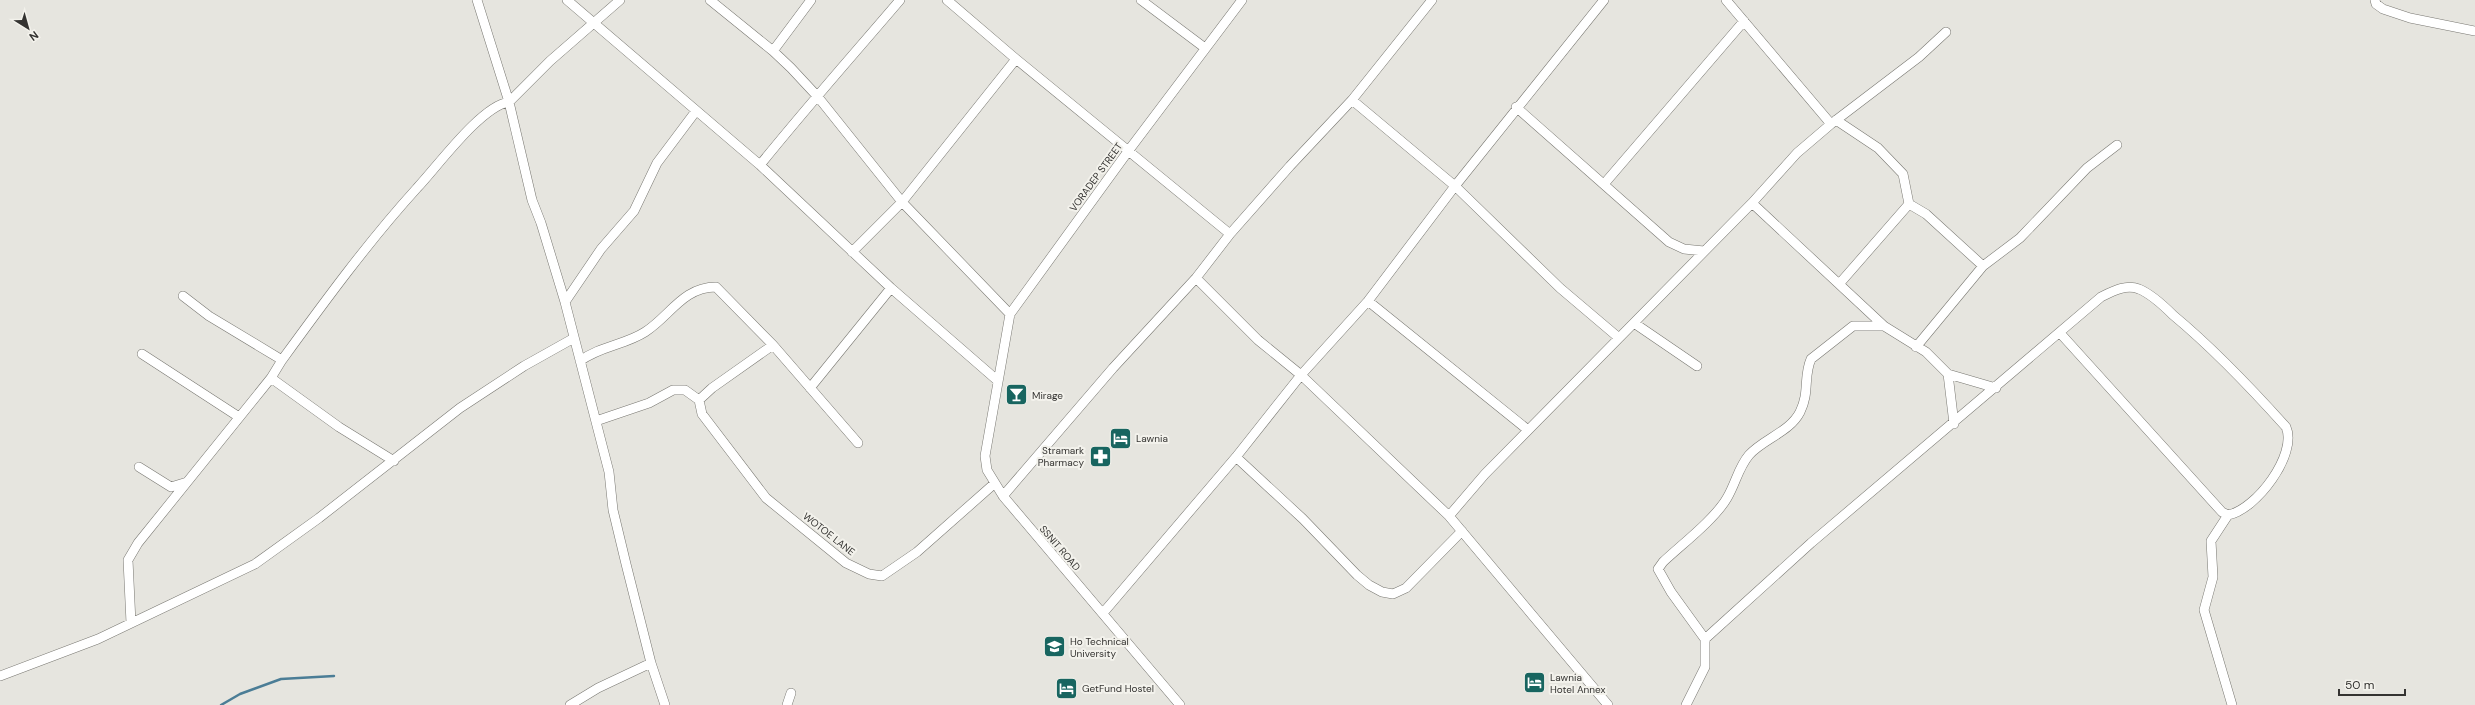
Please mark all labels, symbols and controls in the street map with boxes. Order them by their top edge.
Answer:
north arrow [8,8,48,48]
text: N [27,28,41,44]
street label: VORADEP STREET [1067,140,1126,214]
bar icon: Mirage [1003,382,1029,408]
place label: Mirage [1032,389,1063,402]
hotel icon: Lawnia [1107,425,1133,451]
place label: Lawnia [1136,432,1168,445]
pharmacy icon: Stramark Pharmacy [1087,443,1113,469]
place label: Stramark Pharmacy [1038,444,1084,469]
street label: WOTOE LANE [800,510,858,559]
street label: SSNIT ROAD [1037,523,1083,573]
school or university icon: Ho Technical University [1042,634,1068,660]
place label: Ho Technical University [1070,635,1129,660]
hotel icon: Lawnia Hotel Annex [1521,670,1547,696]
place label: Lawnia Hotel Annex [1550,671,1605,696]
scale bar [2339,671,2405,697]
hotel icon: GetFund Hostel [1054,675,1080,701]
text: 50 m [2345,677,2374,693]
place label: GetFund Hostel [1082,682,1154,695]

